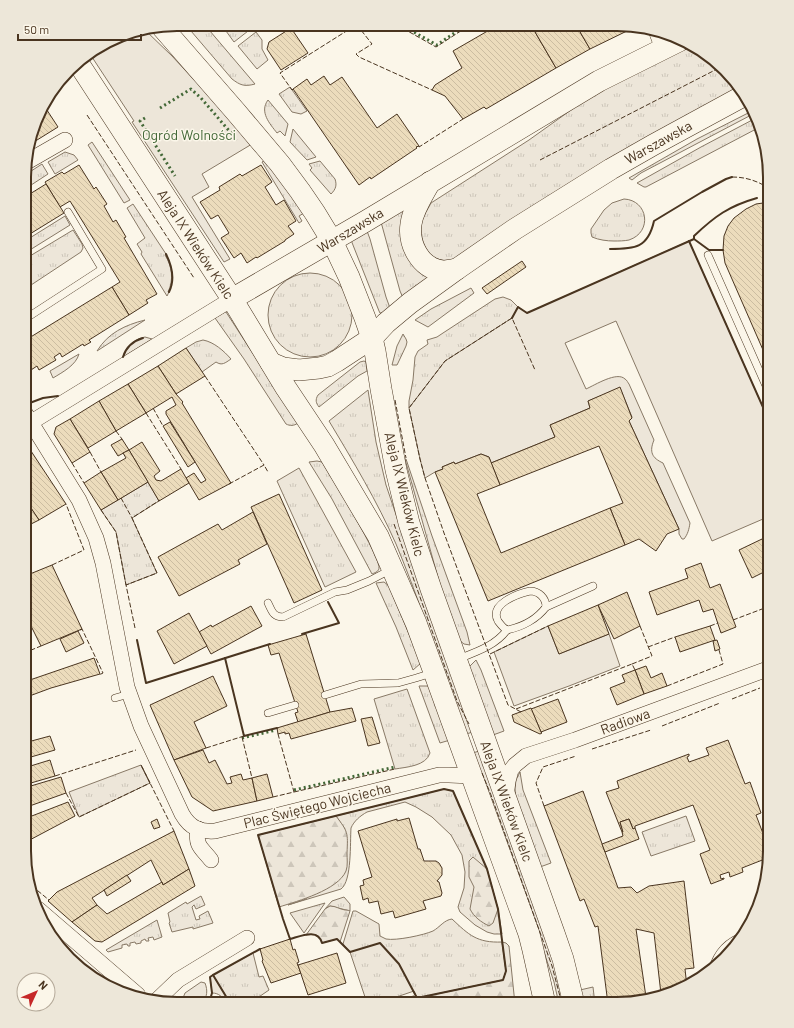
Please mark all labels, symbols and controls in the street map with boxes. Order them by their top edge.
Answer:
scale bar [18,16,141,42]
text: 50 m [24,22,49,36]
street label: Warszawska [621,117,695,167]
park label: Ogród Wolności [142,126,236,143]
street label: Aleja IX Wieków Kielc [154,186,238,302]
street label: Warszawska [314,204,386,256]
street label: Aleja IX Wieków Kielc [381,430,429,558]
street label: Radiowa [598,704,652,738]
street label: Aleja IX Wieków Kielc [477,738,537,864]
street label: Plac Świętego Wojciecha [242,778,392,832]
north arrow [16,972,56,1012]
text: N [36,978,51,992]

